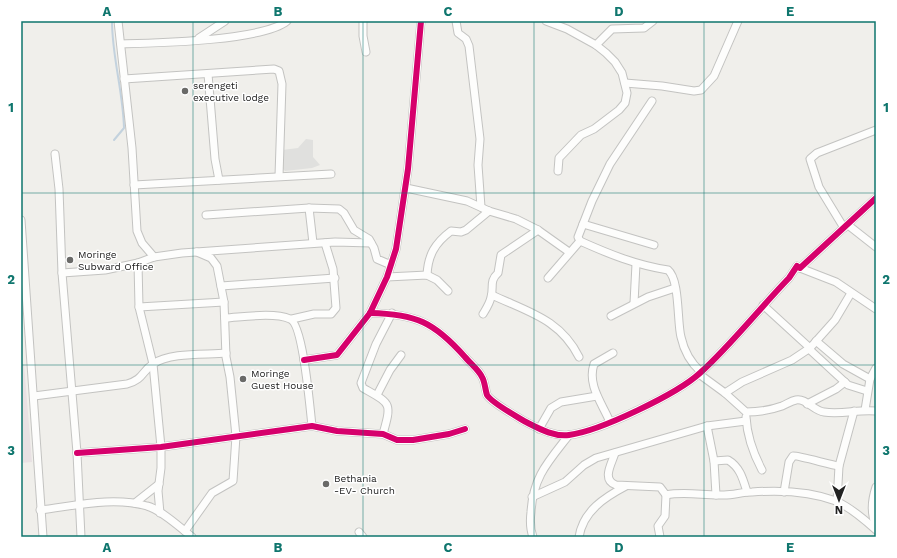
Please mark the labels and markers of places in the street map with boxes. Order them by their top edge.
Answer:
place label: serengeti executive lodge [193,80,269,103]
marker: serengeti executive lodge [180,86,190,96]
place label: Moringe Subward Office [78,249,154,272]
marker: Moringe Subward Office [65,255,75,265]
place label: Moringe Guest House [251,368,314,391]
marker: Moringe Guest House [238,374,248,384]
place label: Bethania -EV- Church [334,473,395,496]
marker: Bethania -EV- Church [321,479,331,489]

